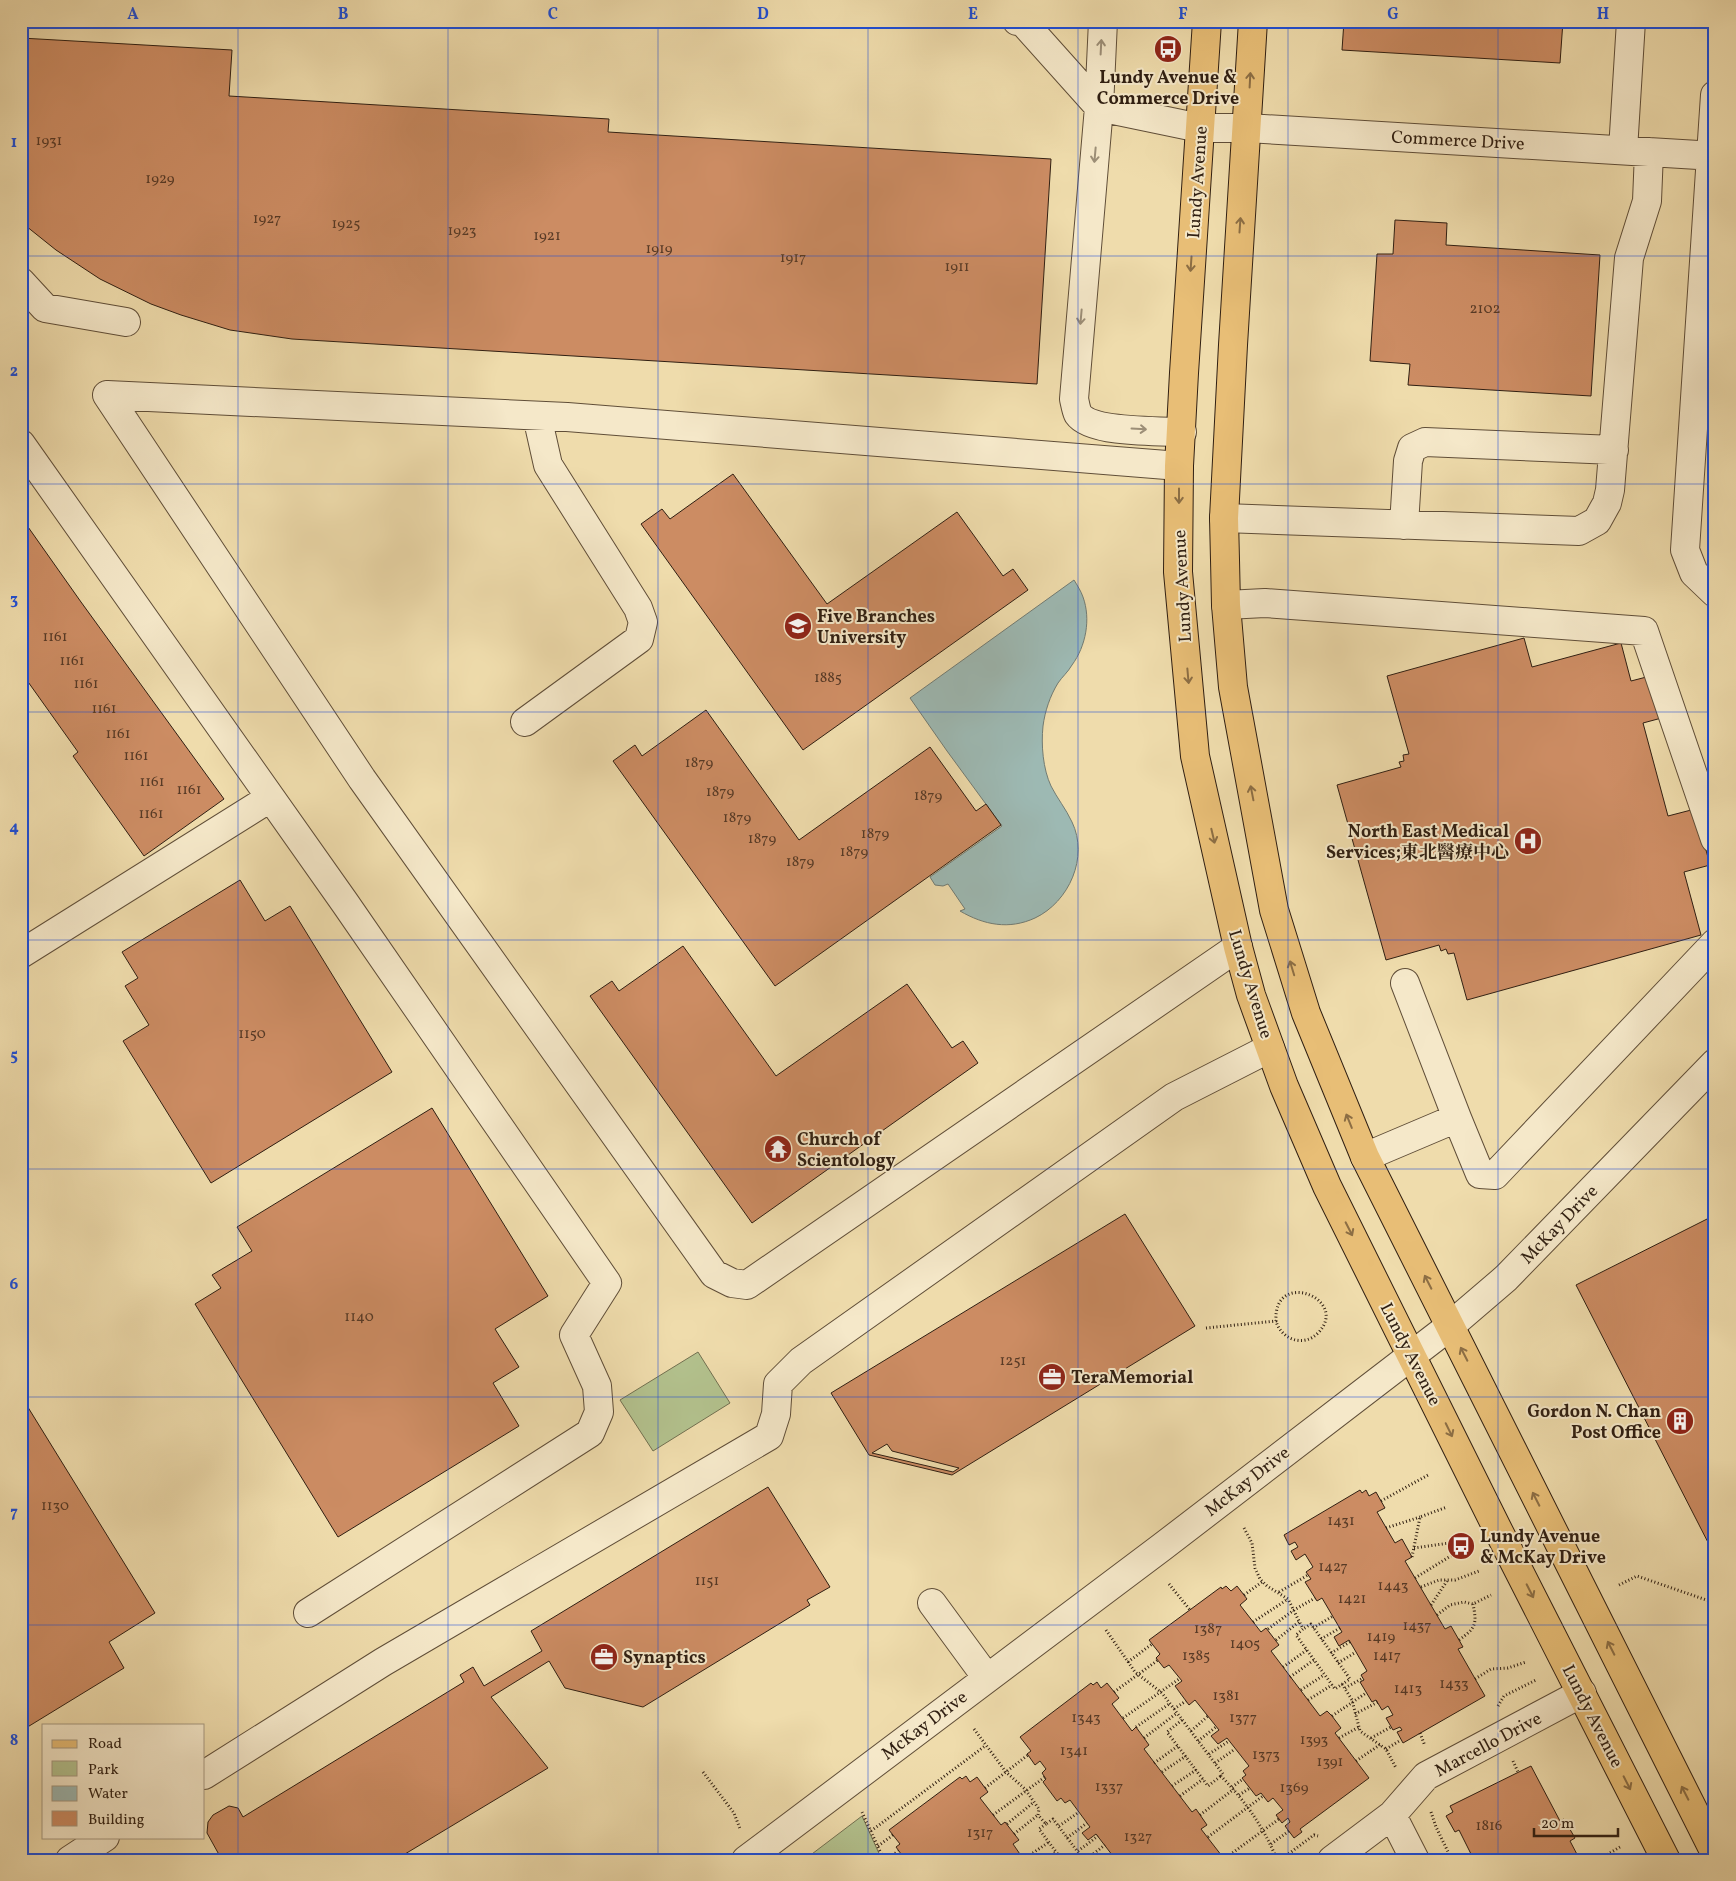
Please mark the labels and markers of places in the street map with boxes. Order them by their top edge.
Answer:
bus stop icon: Lundy Avenue & Commerce Drive [1153,34,1183,64]
place label: Lundy Avenue & Commerce Drive [1097,66,1239,112]
place label: Five Branches University [817,605,935,651]
school or university icon: Five Branches University [783,611,813,641]
place label: North East Medical Services;東北醫療中心 [1326,820,1509,866]
hospital icon: North East Medical Services;東北醫療中心 [1513,826,1543,856]
place label: Church of Scientology [797,1128,896,1174]
temple icon: Church of Scientology [763,1134,793,1164]
office icon: TeraMemorial [1037,1362,1067,1392]
place label: TeraMemorial [1071,1366,1193,1391]
place label: Gordon N. Chan Post Office [1527,1400,1661,1446]
building icon: Gordon N. Chan Post Office [1665,1406,1695,1436]
place label: Lundy Avenue & McKay Drive [1480,1525,1606,1571]
bus stop icon: Lundy Avenue & McKay Drive [1446,1531,1476,1561]
office icon: Synaptics [589,1642,619,1672]
place label: Synaptics [623,1646,706,1671]

